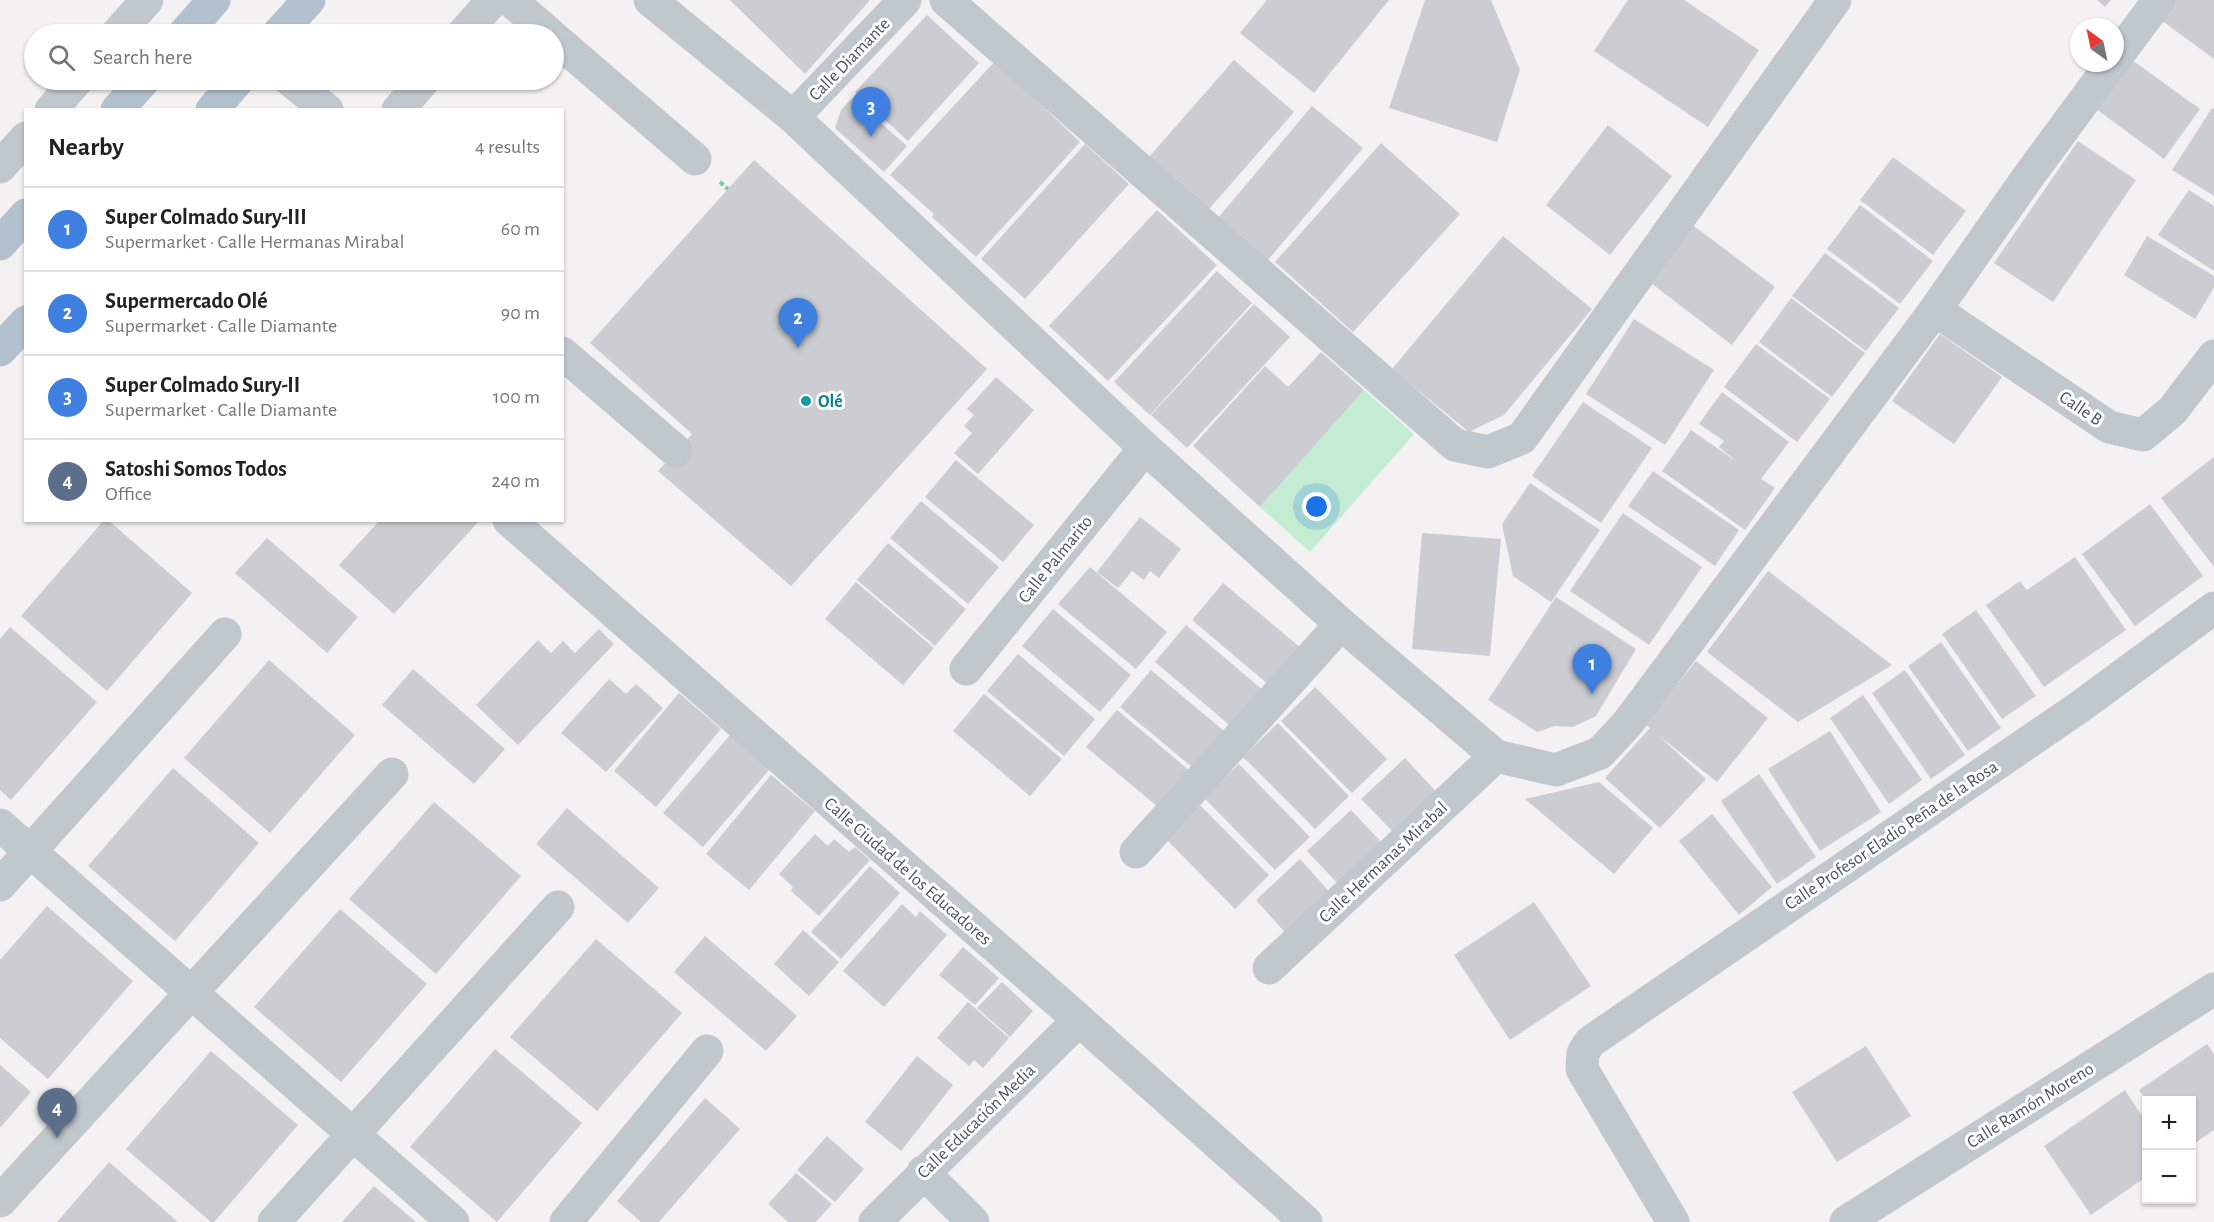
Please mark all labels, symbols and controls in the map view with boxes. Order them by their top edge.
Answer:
street label: Calle Diamante [806,15,894,105]
north arrow [2070,18,2124,72]
search box [24,24,564,90]
icon: search [45,41,78,74]
text: Search here [93,46,192,68]
pin: 3 [852,88,890,137]
text: Nearby [48,134,124,160]
text: 4 results [475,137,540,157]
text: Super Colmado Sury-III [105,206,307,228]
text: 1 [64,219,71,239]
text: 60 m [501,219,540,239]
text: Supermarket · Calle Hermanas Mirabal [105,232,404,252]
text: Supermercado Olé [105,290,268,312]
pin: 2 [778,298,818,348]
text: 2 [63,303,72,323]
text: 90 m [501,303,540,323]
text: Supermarket · Calle Diamante [105,316,337,336]
text: Super Colmado Sury-II [105,374,300,396]
text: 3 [63,387,72,407]
text: 100 m [493,387,540,407]
street label: Calle B [2056,388,2105,430]
place label: Olé [818,393,843,411]
marker: Olé [799,394,813,408]
text: Supermarket · Calle Diamante [105,400,337,420]
text: Satoshi Somos Todos [105,458,287,480]
text: 4 [62,471,73,491]
text: 240 m [491,471,540,491]
text: Office [105,484,152,504]
your location [1302,492,1331,521]
street label: Calle Palmarito [1015,512,1096,607]
pin: 1 [1572,644,1612,694]
street label: Calle Profesor Eladio Peña de la Rosa [1782,758,2001,914]
street label: Calle Ciudad de los Educadores [820,795,994,949]
street label: Calle Hermanas Mirabal [1316,799,1451,927]
street label: Calle Ramón Moreno [1964,1060,2097,1152]
street label: Calle Educación Media [914,1061,1039,1182]
pin: 4 [38,1088,76,1138]
map controls [2142,1096,2196,1204]
button: + [2142,1096,2196,1150]
button: − [2142,1150,2196,1204]

